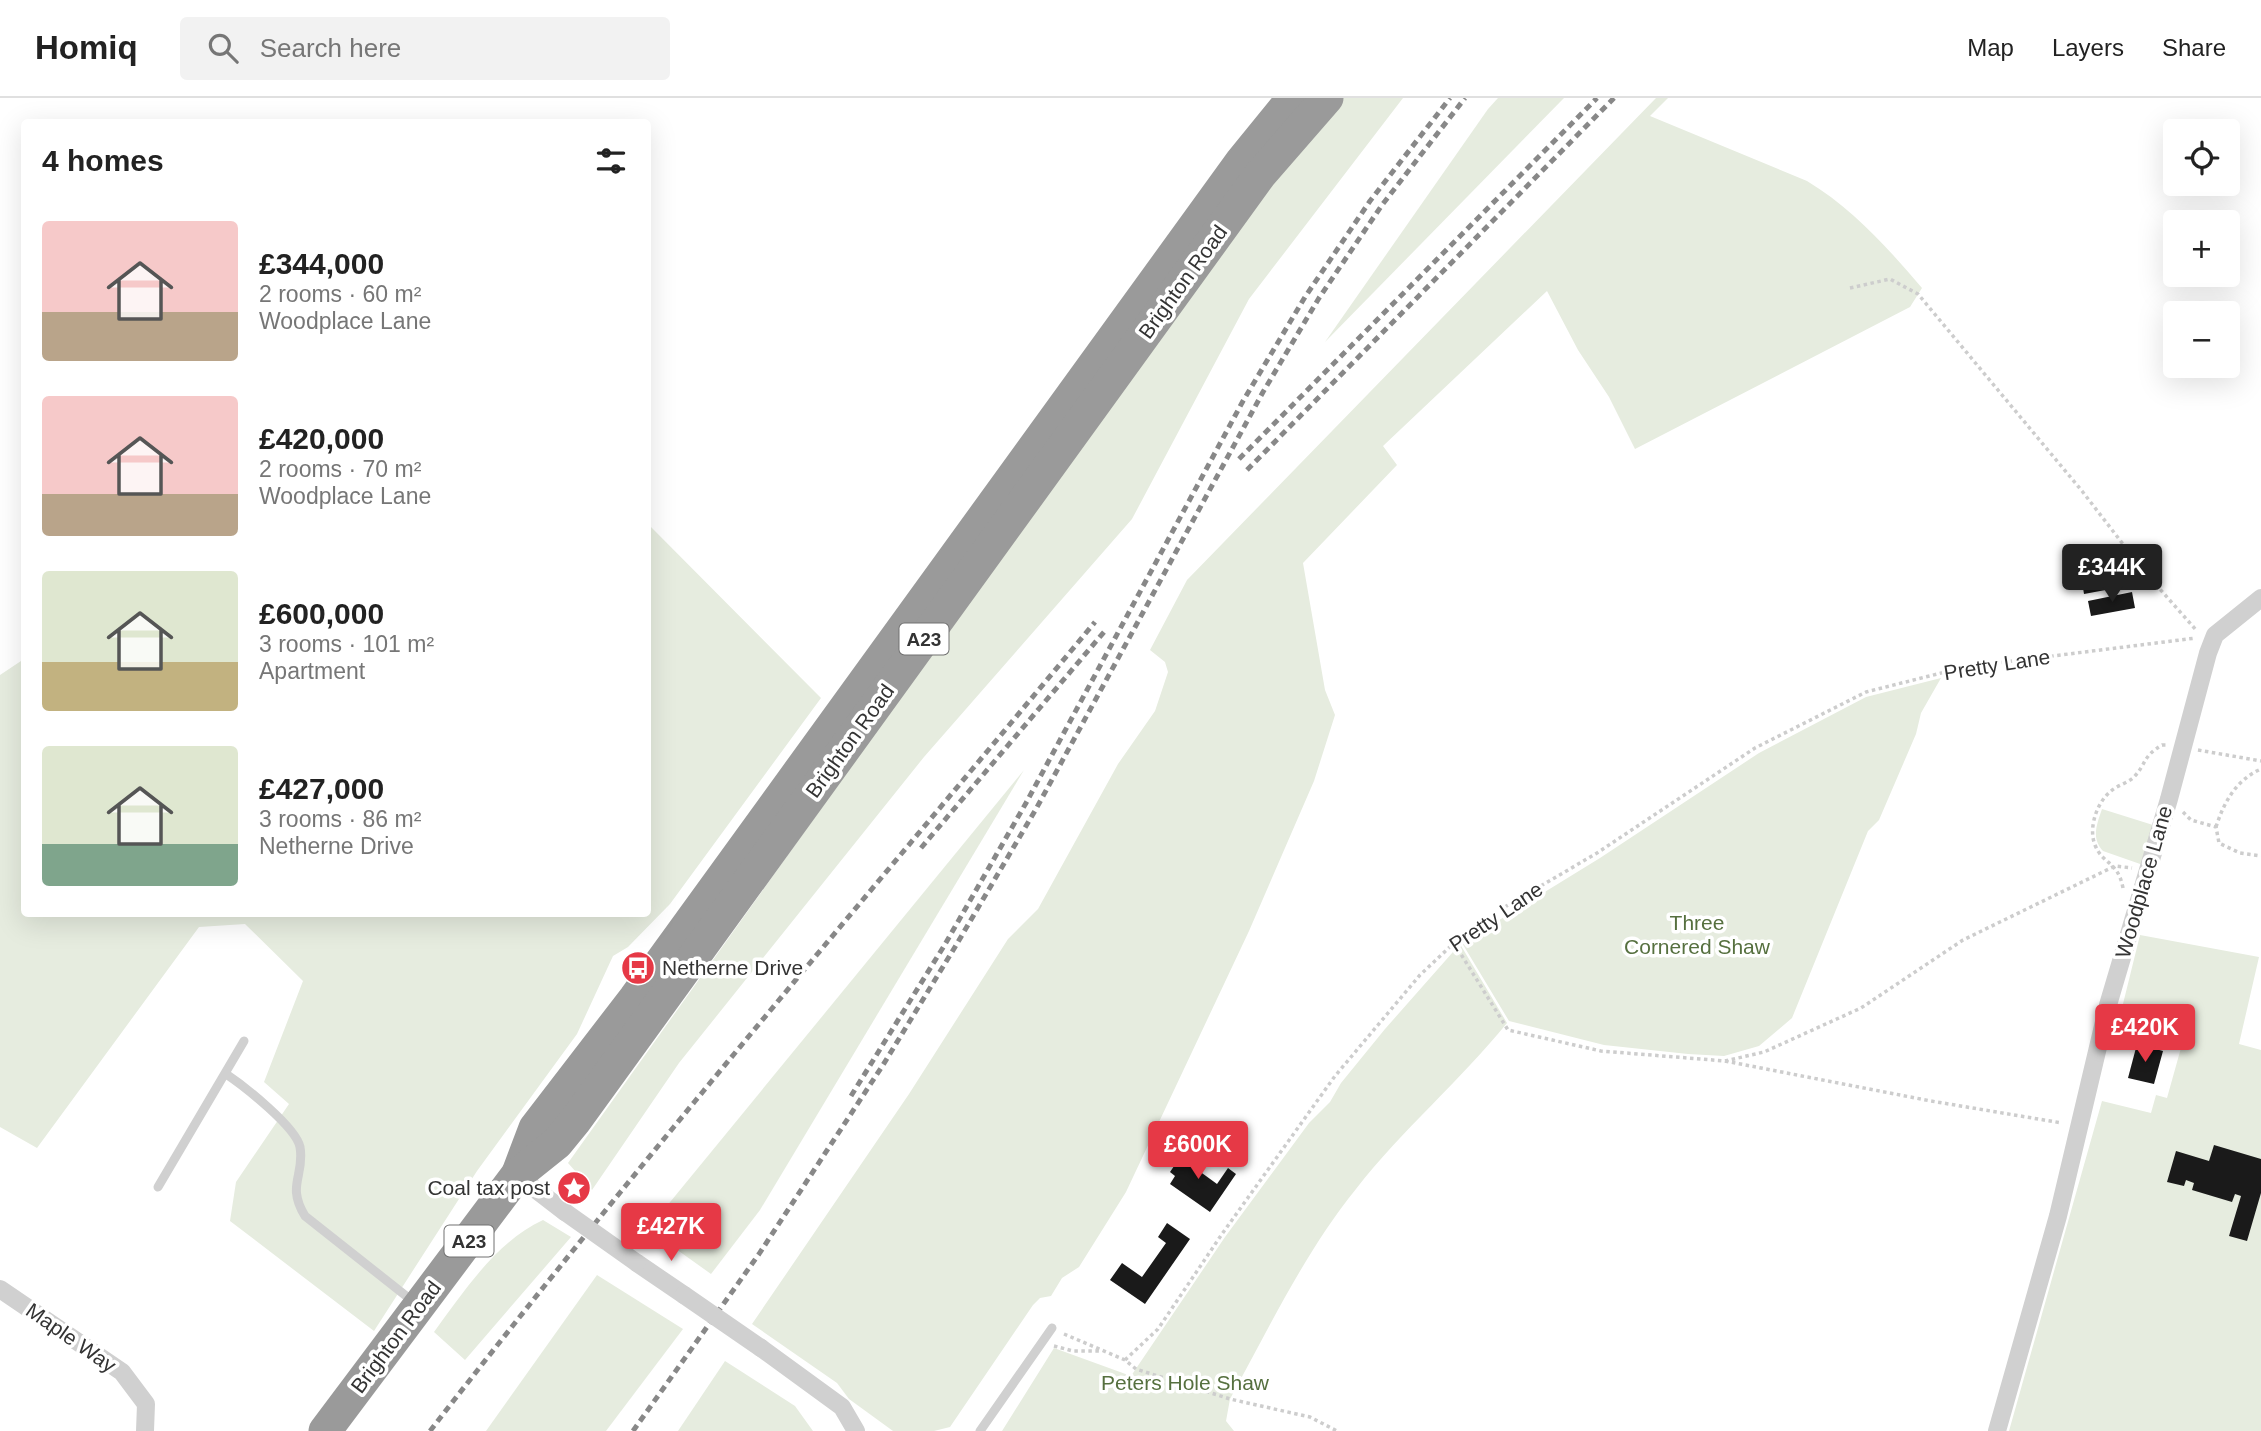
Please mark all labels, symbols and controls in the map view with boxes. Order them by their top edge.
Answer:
search box [180,17,670,80]
text: Homiq [35,29,138,66]
icon: search [204,29,242,67]
text: Search here [260,33,401,63]
text: Map [1967,34,2014,61]
text: Layers [2052,34,2124,61]
text: Share [2162,34,2226,61]
map controls [2163,119,2240,378]
button: locate [2163,119,2240,196]
icon: filters [592,142,630,180]
text: 4 homes [42,144,164,177]
button: + [2163,210,2240,287]
street label: Brighton Road [1134,221,1231,343]
text: £344,000 [259,247,384,280]
icon: home [98,249,182,333]
text: 2 rooms · 60 m² [259,281,421,307]
button: − [2163,301,2240,378]
text: Woodplace Lane [259,308,431,334]
text: £420,000 [259,422,384,455]
icon: home [98,424,182,508]
text: 2 rooms · 70 m² [259,456,421,482]
text: Woodplace Lane [259,483,431,509]
pin: £344K [2063,545,2161,604]
text: £344K [2078,554,2146,580]
text: £600,000 [259,597,384,630]
icon: home [98,599,182,683]
road number: A23 [900,624,948,654]
text: 3 rooms · 101 m² [259,631,434,657]
street label: Pretty Lane [1942,645,2052,684]
text: Apartment [259,658,365,684]
street label: Brighton Road [801,680,898,802]
text: £427,000 [259,772,384,805]
icon: home [98,774,182,858]
street label: Woodplace Lane [2111,803,2176,961]
text: 3 rooms · 86 m² [259,806,421,832]
text: Netherne Drive [259,833,414,859]
street label: Pretty Lane [1445,877,1547,956]
park label: Three Cornered Shaw [1624,911,1771,958]
bus stop icon: Netherne Drive [619,949,657,987]
place label: Netherne Drive [662,956,803,979]
pin: £420K [2096,1004,2194,1064]
text: £420K [2111,1014,2179,1040]
pin: £600K [1149,1122,1247,1181]
text: £600K [1164,1131,1232,1157]
place icon: Coal tax post [555,1169,593,1207]
place label: Coal tax post [427,1176,550,1199]
pin: £427K [622,1204,720,1263]
text: £427K [637,1213,705,1239]
road number: A23 [444,1226,494,1256]
street label: Brighton Road [346,1276,445,1397]
street label: Maple Way [22,1298,121,1377]
park label: Peters Hole Shaw [1101,1371,1270,1394]

